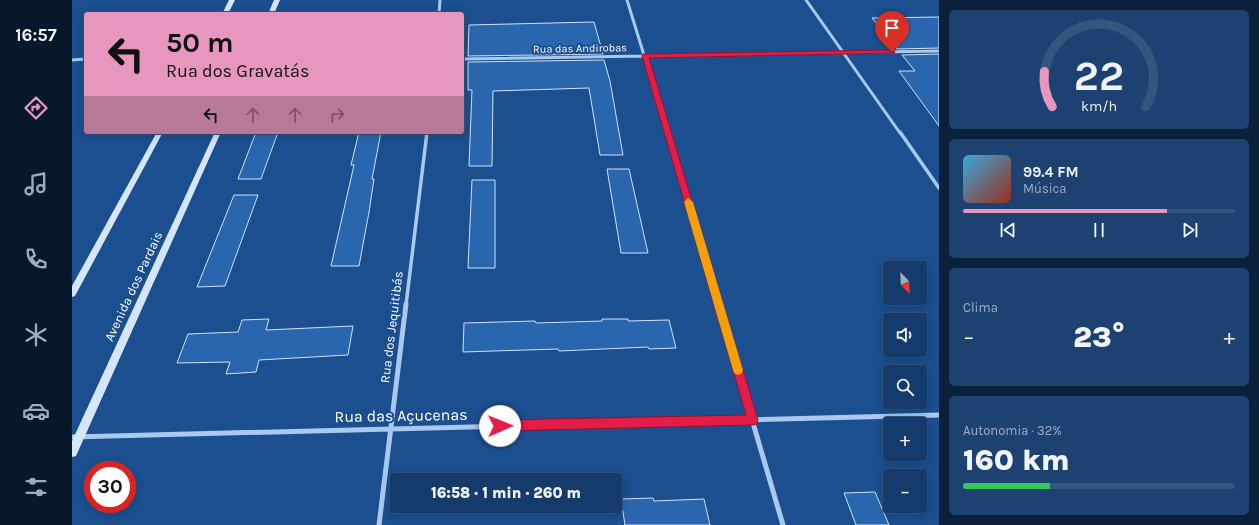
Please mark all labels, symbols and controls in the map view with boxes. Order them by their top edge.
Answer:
pin [875,11,909,52]
icon: arrive [881,17,903,39]
text: 16:57 [15,24,57,46]
text: 50 m [166,26,234,59]
icon: left [100,28,152,80]
street label: Rua das Andirobas [533,41,627,56]
text: 22 [1074,52,1124,100]
text: Rua dos Gravatás [166,60,309,82]
icon: directions [22,94,50,122]
text: km/h [1081,98,1117,115]
icon: left [200,104,222,126]
icon: ahead [242,104,264,126]
icon: ahead [284,104,306,126]
icon: right [326,104,348,126]
text: 99.4 FM [1023,163,1079,181]
icon: music [22,170,50,198]
text: Música [1023,181,1066,196]
icon: previous [997,219,1019,241]
icon: pause [1088,219,1110,241]
icon: next [1179,219,1201,241]
street label: Avenida dos Pardais [101,229,166,343]
icon: phone [22,245,50,273]
north arrow [883,261,927,305]
map controls [883,261,927,513]
street label: Rua dos Jequitibás [377,270,407,384]
text: Clima [963,300,998,315]
button: sound [883,313,927,357]
text: 23° [1073,319,1125,355]
icon: climate [22,321,50,349]
text: − [963,324,975,350]
text: + [1223,324,1235,350]
button: search [883,365,927,409]
icon: car [22,397,50,425]
street label: Rua das Açucenas [334,405,468,426]
position arrow [479,405,521,447]
button: + [883,417,927,461]
text: Autonomia · 32% [963,423,1062,438]
text: 160 km [963,442,1070,478]
speed limit sign: 30 [84,461,136,513]
button: − [883,469,927,513]
icon: filters [22,473,50,501]
text: 16:58 · 1 min · 260 m [431,484,581,502]

